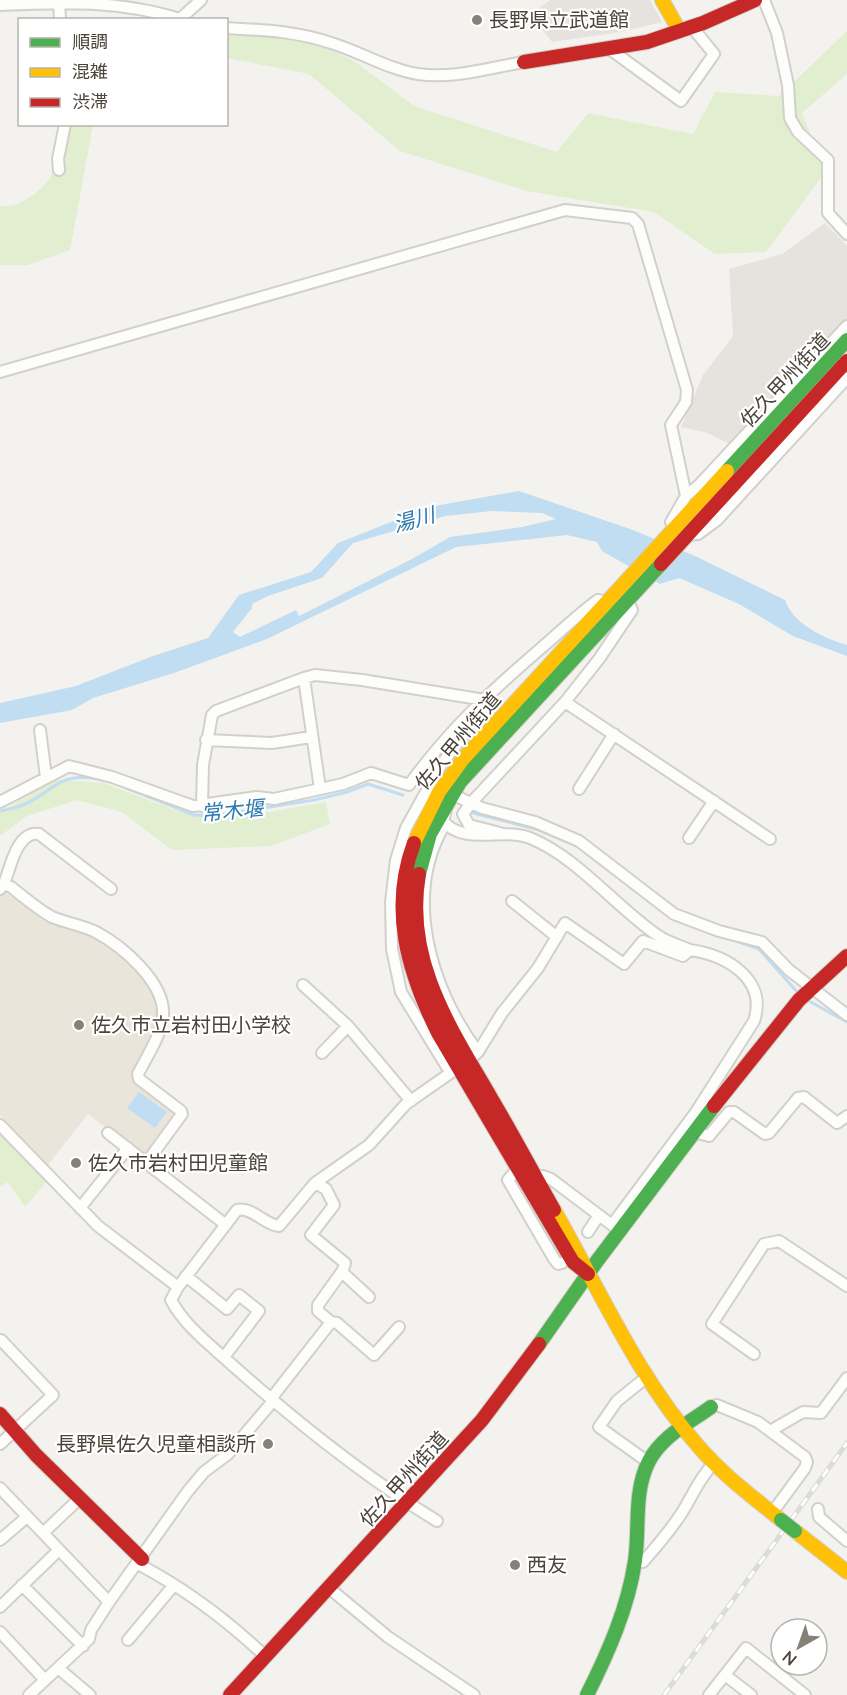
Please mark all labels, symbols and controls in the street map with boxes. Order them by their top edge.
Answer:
place label: 長野県立武道館 [489,7,629,31]
marker: 長野県立武道館 [470,13,484,27]
legend [18,18,228,126]
text: 順調 [72,30,108,52]
text: 混雑 [72,60,108,82]
text: 渋滞 [72,90,108,112]
street label: 佐久甲州街道 [735,327,834,431]
water label: 湯川 [390,501,439,536]
street label: 佐久甲州街道 [409,687,505,794]
water label: 常木堰 [199,794,268,825]
place label: 佐久市立岩村田小学校 [91,1012,291,1036]
marker: 佐久市立岩村田小学校 [72,1018,86,1032]
place label: 佐久市岩村田児童館 [88,1150,268,1174]
marker: 佐久市岩村田児童館 [69,1156,83,1170]
street label: 佐久甲州街道 [354,1426,452,1531]
place label: 長野県佐久児童相談所 [56,1431,256,1455]
marker: 長野県佐久児童相談所 [261,1437,275,1451]
place label: 西友 [527,1552,567,1576]
marker: 西友 [508,1558,522,1572]
north arrow [769,1617,829,1677]
text: N [778,1648,800,1670]

